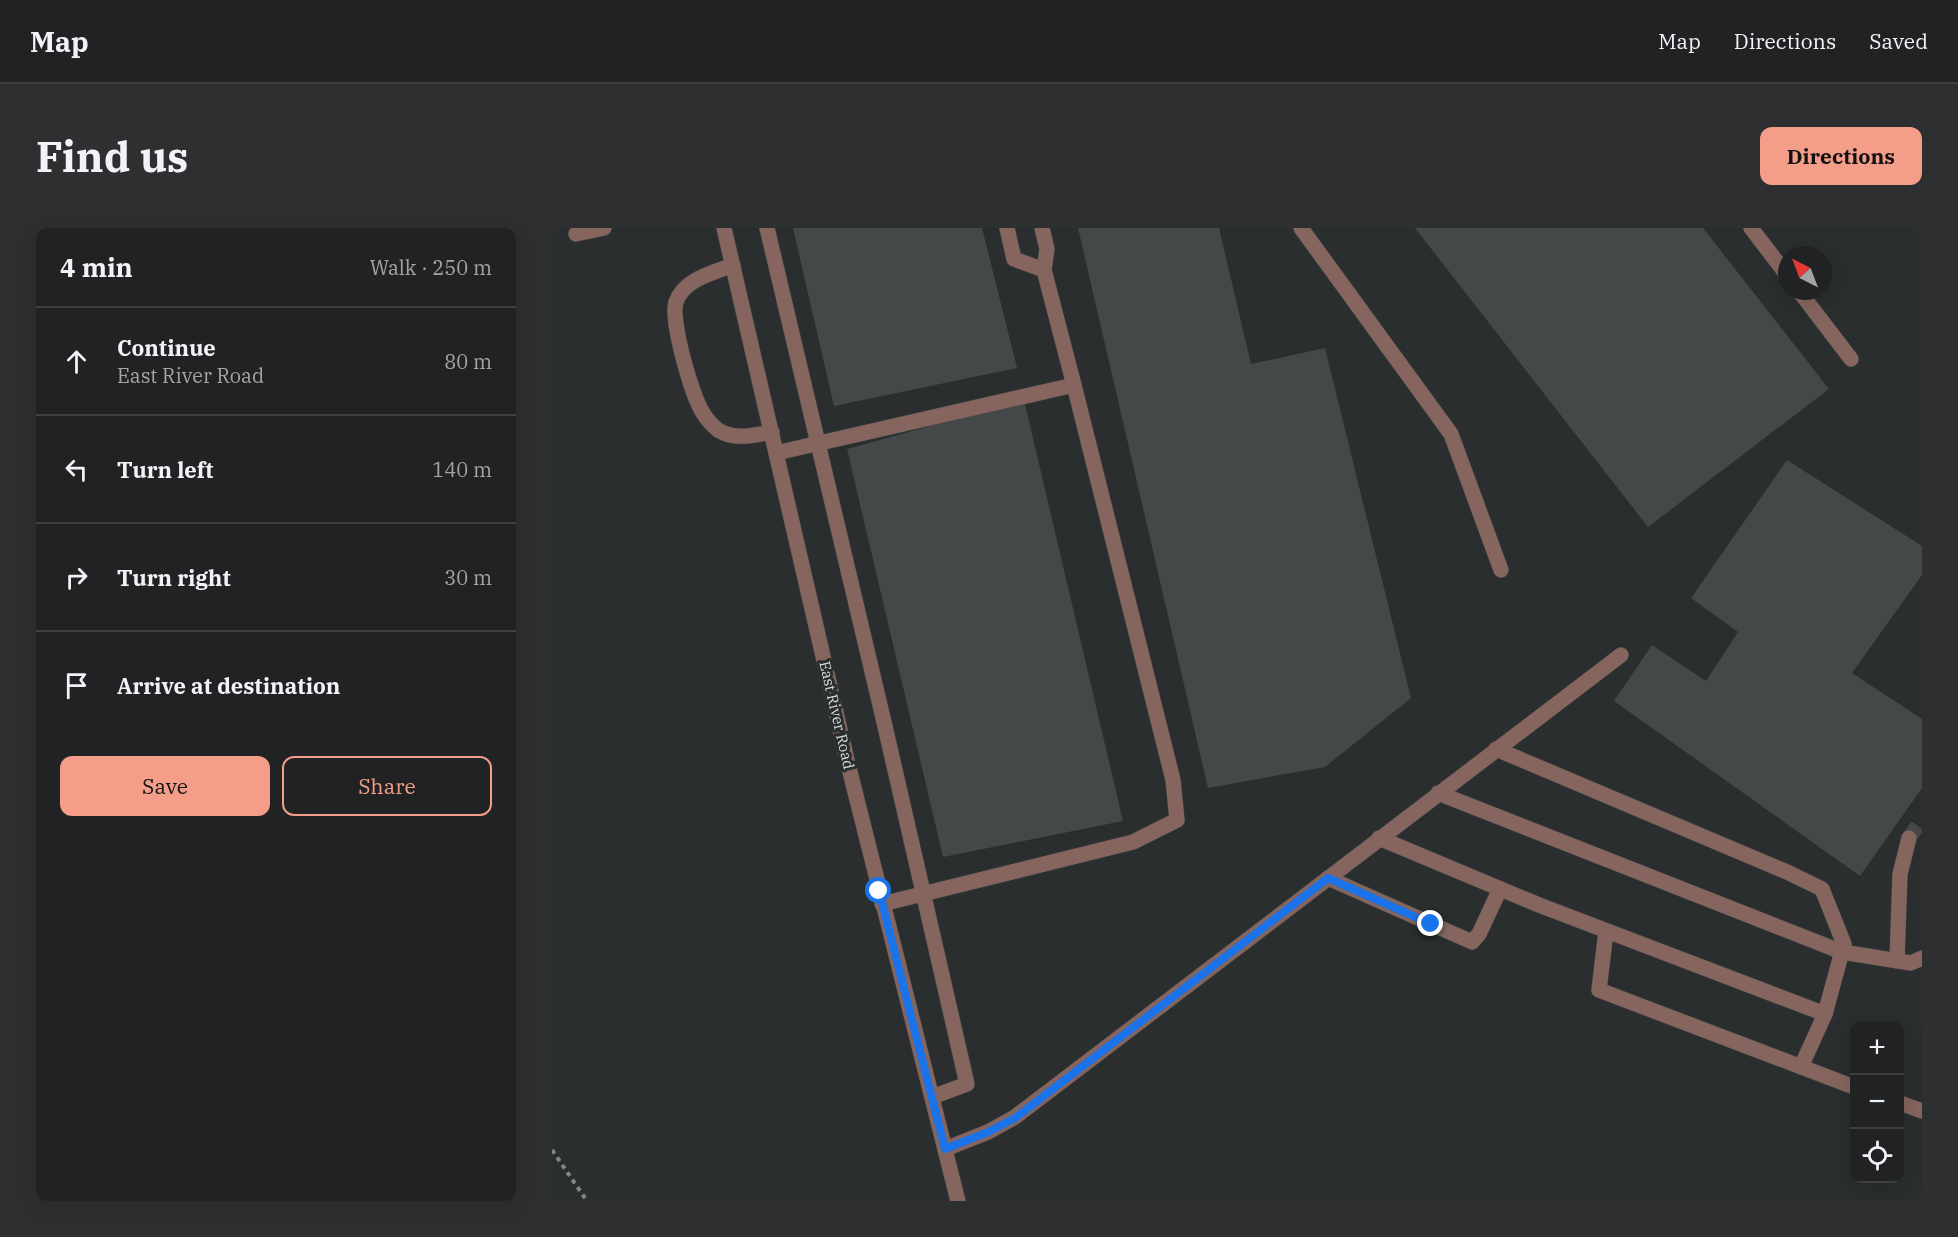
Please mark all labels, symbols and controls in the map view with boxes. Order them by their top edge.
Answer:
text: Map [30,23,89,60]
text: Map [1658,27,1701,55]
text: Directions [1734,27,1836,55]
text: Saved [1869,27,1928,55]
button: Directions [1760,127,1922,185]
text: Find us [36,129,188,184]
north arrow [1778,246,1832,300]
text: 4 min [60,250,133,284]
text: Walk · 250 m [370,254,492,281]
text: Continue [117,333,216,362]
icon: ahead [60,345,93,378]
text: 80 m [444,348,492,375]
text: East River Road [117,362,264,389]
icon: left [60,453,93,486]
text: Turn left [117,455,213,484]
text: 140 m [432,456,492,483]
icon: right [60,561,93,594]
text: Turn right [117,563,231,592]
text: 30 m [444,564,492,591]
street label: East River Road [815,659,859,771]
icon: arrive [60,669,93,702]
text: Arrive at destination [117,671,340,700]
button: Save [60,756,270,816]
button: Share [282,756,492,816]
route start [865,877,891,903]
route end [1417,910,1443,936]
map controls [1850,1021,1904,1183]
button: + [1850,1021,1904,1075]
button: − [1850,1075,1904,1129]
button: locate [1850,1129,1904,1183]

